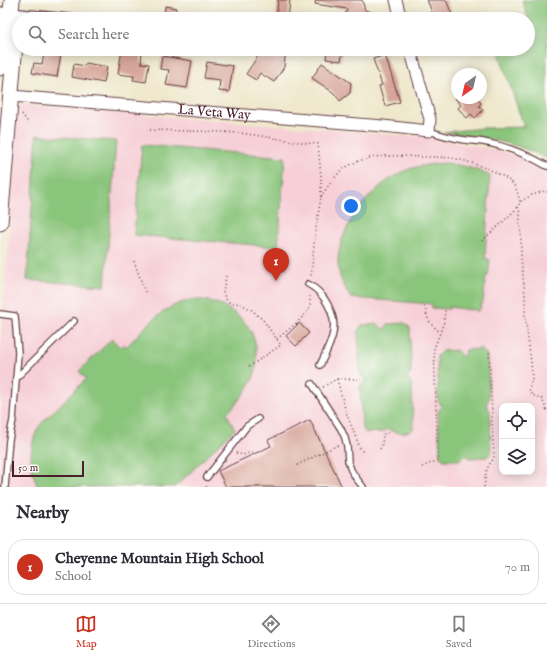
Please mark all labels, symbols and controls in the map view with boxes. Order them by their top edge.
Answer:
search box [12,12,535,56]
icon: search [26,23,48,45]
text: Search here [58,25,129,44]
north arrow [451,68,487,104]
street label: La Veta Way [177,100,252,124]
your location [341,196,361,216]
pin: 1 [263,248,289,281]
map controls [499,403,535,475]
button: locate [499,403,535,439]
button: layers [499,439,535,475]
scale bar [12,459,84,478]
text: 50 m [18,461,38,475]
text: Nearby [16,503,69,524]
text: Cheyenne Mountain High School [55,549,264,568]
text: 1 [28,559,32,576]
text: 70 m [505,559,530,576]
text: School [55,568,92,585]
tab: Map [75,613,97,651]
tab: Directions [248,613,295,651]
tab: Saved [446,613,472,651]

